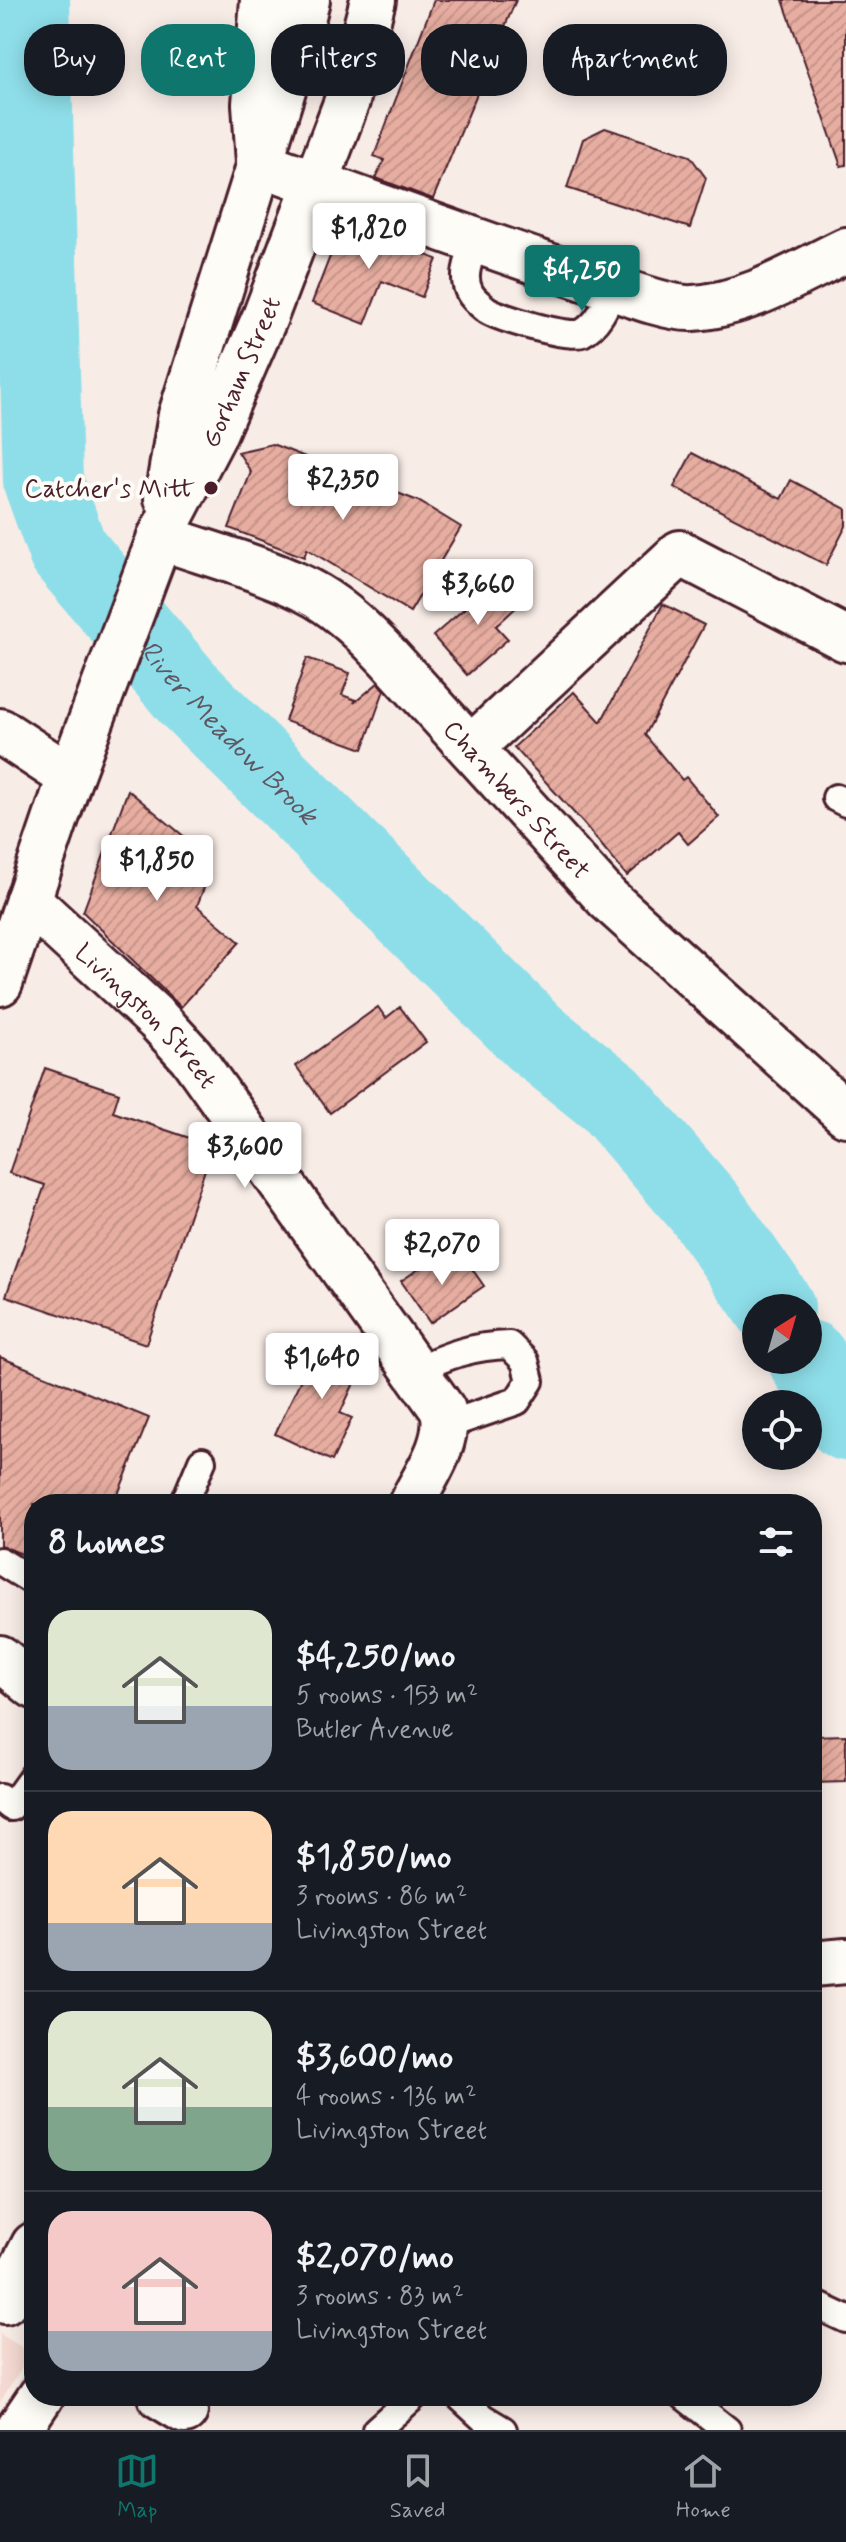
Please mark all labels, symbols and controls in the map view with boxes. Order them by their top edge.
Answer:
chip: Buy [24,24,125,96]
chip: Rent [141,24,255,96]
chip: Filters [271,24,405,96]
chip: New [421,24,527,96]
chip: Apartment [543,24,727,96]
pin: $1,820 [304,203,434,271]
text: $1,820 [331,212,407,246]
pin: $4,250 [517,245,647,313]
text: $4,250 [543,254,621,288]
street label: Gorham Street [195,292,290,454]
pin: $2,350 [278,454,408,522]
text: $2,350 [306,463,380,497]
place label: Catcher's Mitt [24,473,195,507]
marker: Catcher's Mitt [202,479,220,497]
pin: $3,660 [413,559,543,627]
text: $3,660 [441,568,515,602]
water label: River Meadow Brook [130,633,327,835]
street label: Chambers Street [434,714,597,887]
pin: $1,850 [92,835,222,903]
text: $1,850 [119,844,195,878]
street label: Livingston Street [67,937,224,1096]
pin: $3,600 [180,1122,310,1190]
text: $3,600 [206,1131,284,1165]
pin: $2,070 [377,1219,507,1287]
text: $2,070 [403,1228,481,1262]
north arrow [742,1294,822,1374]
map controls [742,1294,822,1470]
pin: $1,640 [257,1333,387,1401]
text: $1,640 [284,1342,360,1376]
button: locate [742,1390,822,1470]
text: 8 homes [48,1520,165,1565]
icon: filters [754,1520,798,1564]
text: $4,250/mo [296,1634,455,1679]
icon: home [112,1642,208,1738]
text: 5 rooms · 153 m² [296,1679,478,1713]
text: Butler Avenue [296,1713,454,1747]
text: $1,850/mo [296,1835,452,1880]
icon: home [112,1843,208,1939]
text: 3 rooms · 86 m² [296,1880,467,1914]
text: Livingston Street [296,1914,487,1948]
text: $3,600/mo [296,2035,453,2080]
icon: home [112,2043,208,2139]
text: 4 rooms · 136 m² [296,2080,476,2114]
text: Livingston Street [296,2114,487,2148]
text: $2,070/mo [296,2235,454,2280]
icon: home [112,2243,208,2339]
text: 3 rooms · 83 m² [296,2280,464,2314]
text: Livingston Street [296,2314,487,2348]
tab: Map [115,2449,159,2525]
tab: Saved [390,2449,445,2525]
tab: Home [676,2449,731,2525]

